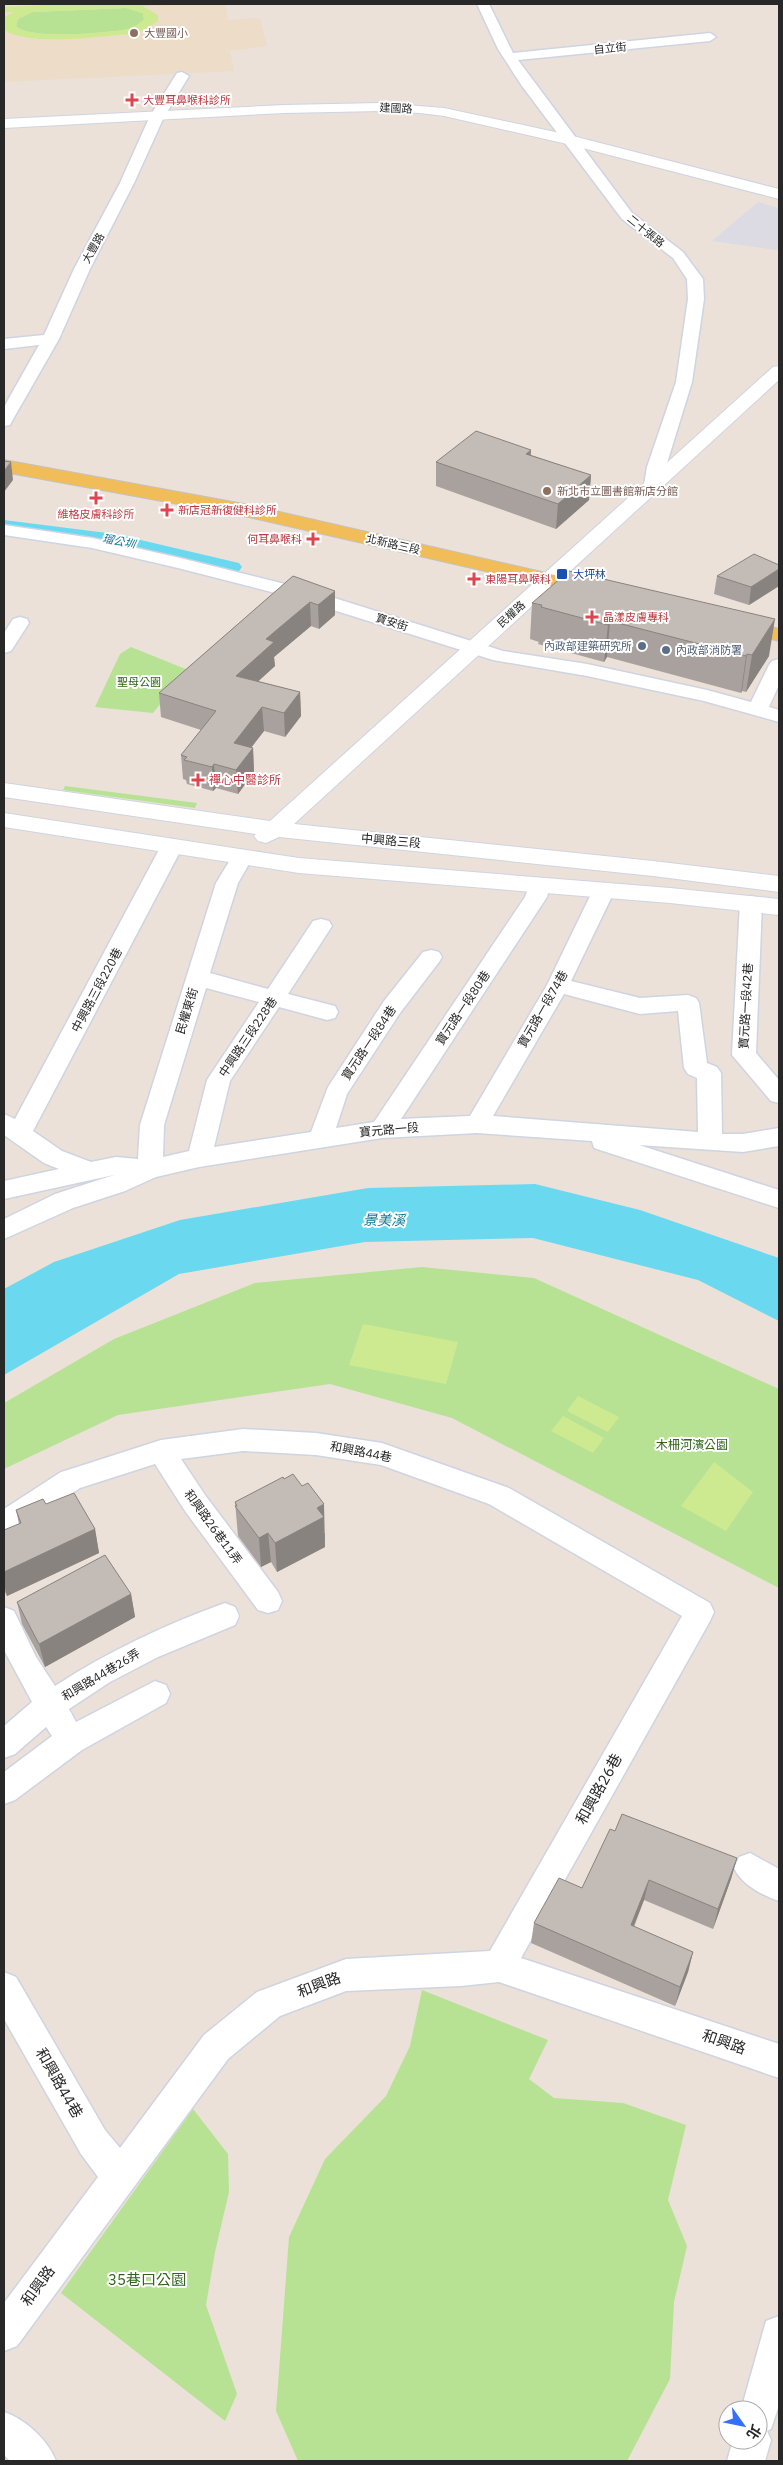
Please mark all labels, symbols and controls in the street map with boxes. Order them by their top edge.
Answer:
place label: 大豐國小 [144,26,188,40]
marker: 大豐國小 [128,27,140,39]
street label: 自立街 [593,39,627,57]
marker: 大豐耳鼻喉科診所 [125,93,139,107]
place label: 大豐耳鼻喉科診所 [143,93,231,107]
street label: 建國路 [379,100,413,116]
street label: 二十張路 [624,212,668,250]
street label: 大豐路 [79,230,107,266]
place label: 新北市立圖書館新店分館 [557,484,678,498]
marker: 新北市立圖書館新店分館 [541,485,553,497]
marker: 維格皮膚科診所 [89,491,103,505]
marker: 新店冠新復健科診所 [160,503,174,517]
place label: 新店冠新復健科診所 [178,503,277,517]
place label: 維格皮膚科診所 [58,507,135,521]
water label: 瑠公圳 [101,531,138,551]
street label: 北新路三段 [365,531,421,557]
place label: 何耳鼻喉科 [247,532,302,546]
marker: 何耳鼻喉科 [306,532,320,546]
marker: 大坪林 [555,567,569,581]
place label: 大坪林 [573,567,606,581]
marker: 東陽耳鼻喉科 [467,572,481,586]
place label: 東陽耳鼻喉科 [485,572,551,586]
street label: 民權路 [494,598,528,630]
street label: 寶安街 [374,610,410,634]
marker: 晶漾皮膚專科 [585,610,599,624]
place label: 晶漾皮膚專科 [603,610,669,624]
place label: 內政部建築研究所 [544,639,632,653]
marker: 內政部建築研究所 [636,640,648,652]
place label: 內政部消防署 [676,643,742,657]
marker: 內政部消防署 [660,644,672,656]
park label: 聖母公園 [117,675,161,689]
place label: 禪心中醫診所 [209,772,281,787]
marker: 禪心中醫診所 [191,773,205,787]
street label: 中興路三段 [360,830,422,851]
street label: 中興路三段220巷 [68,945,125,1035]
street label: 寶元路一段42巷 [736,962,755,1050]
street label: 寶元路一段80巷 [432,968,493,1048]
street label: 寶元路一段74巷 [514,968,571,1050]
street label: 民權東街 [172,986,201,1036]
street label: 中興路三段228巷 [215,994,280,1080]
street label: 寶元路一段84巷 [338,1003,399,1083]
street label: 寶元路一段 [358,1119,420,1140]
water label: 景美溪 [363,1211,407,1229]
park label: 木柵河濱公園 [656,1437,728,1452]
street label: 和興路44巷 [329,1438,393,1465]
street label: 和興路26巷11弄 [181,1486,246,1567]
street label: 和興路44巷26弄 [59,1645,143,1704]
street label: 和興路26巷 [571,1750,626,1827]
street label: 和興路 [294,1968,343,2001]
street label: 和興路 [700,2025,749,2058]
street label: 和興路44巷 [32,2044,87,2121]
street label: 和興路 [17,2262,59,2309]
park label: 35巷口公園 [108,2270,186,2289]
north arrow [718,2400,768,2450]
text: 北 [743,2421,765,2443]

